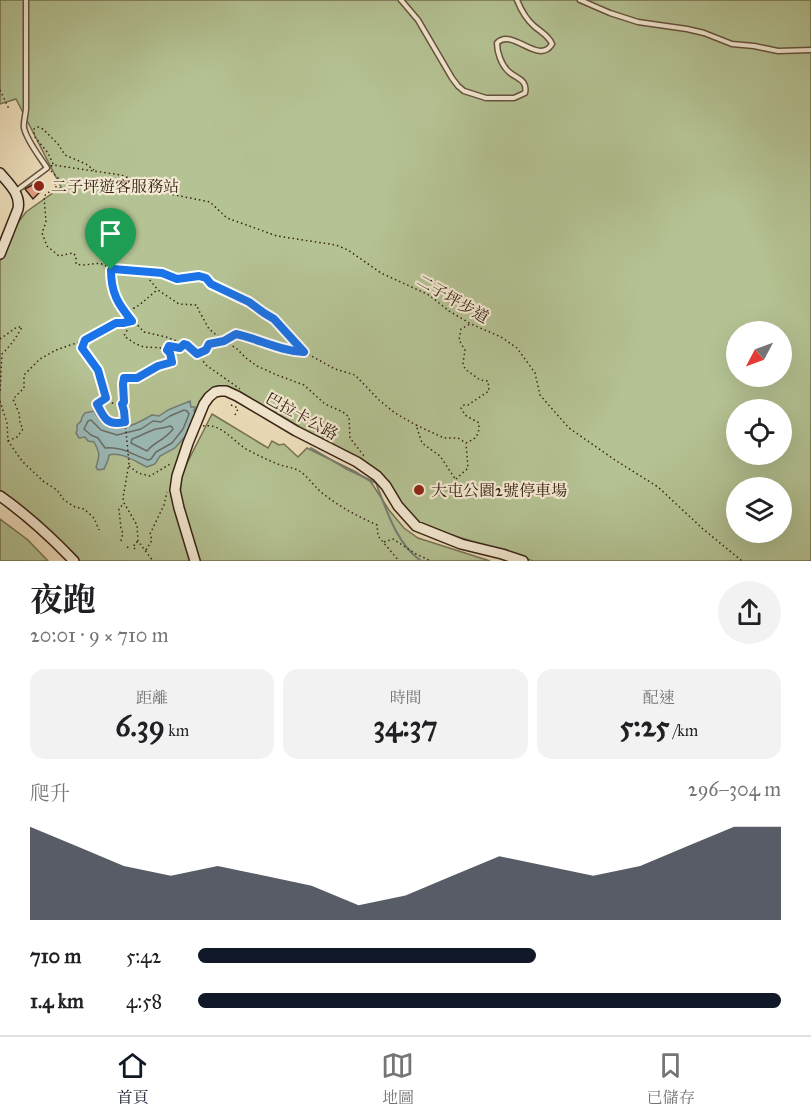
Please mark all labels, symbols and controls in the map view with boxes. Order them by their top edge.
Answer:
place label: 二子坪遊客服務站 [51,177,179,196]
marker: 二子坪遊客服務站 [32,179,46,193]
pin [85,208,136,270]
icon: arrive [94,217,127,250]
street label: 二子坪步道 [414,271,492,327]
north arrow [726,321,792,387]
map controls [726,321,792,543]
street label: 巴拉卡公路 [262,388,342,444]
button: locate [726,399,792,465]
button: layers [726,477,792,543]
place label: 大屯公園2號停車場 [431,481,567,500]
marker: 大屯公園2號停車場 [412,483,426,497]
text: 夜跑 [30,580,96,620]
button: share [718,581,781,644]
text: 20:01 · 9 × 710 m [30,623,169,647]
text: 距離 [136,688,168,707]
text: 時間 [389,688,422,707]
text: 配速 [643,688,675,707]
text: 6.39 [115,708,165,744]
text: 34:37 [373,708,438,744]
text: 5:25 [619,708,670,744]
text: km [165,721,189,740]
text: /km [670,721,698,740]
text: 296–304 m [688,777,781,801]
text: 爬升 [30,781,70,805]
text: 710 m [30,944,81,968]
text: 5:42 [126,944,161,968]
text: 1.4 km [30,989,84,1013]
text: 4:58 [126,989,162,1013]
tab: 首頁 [116,1049,149,1108]
tab: 地圖 [381,1049,414,1108]
tab: 已儲存 [647,1049,695,1108]

